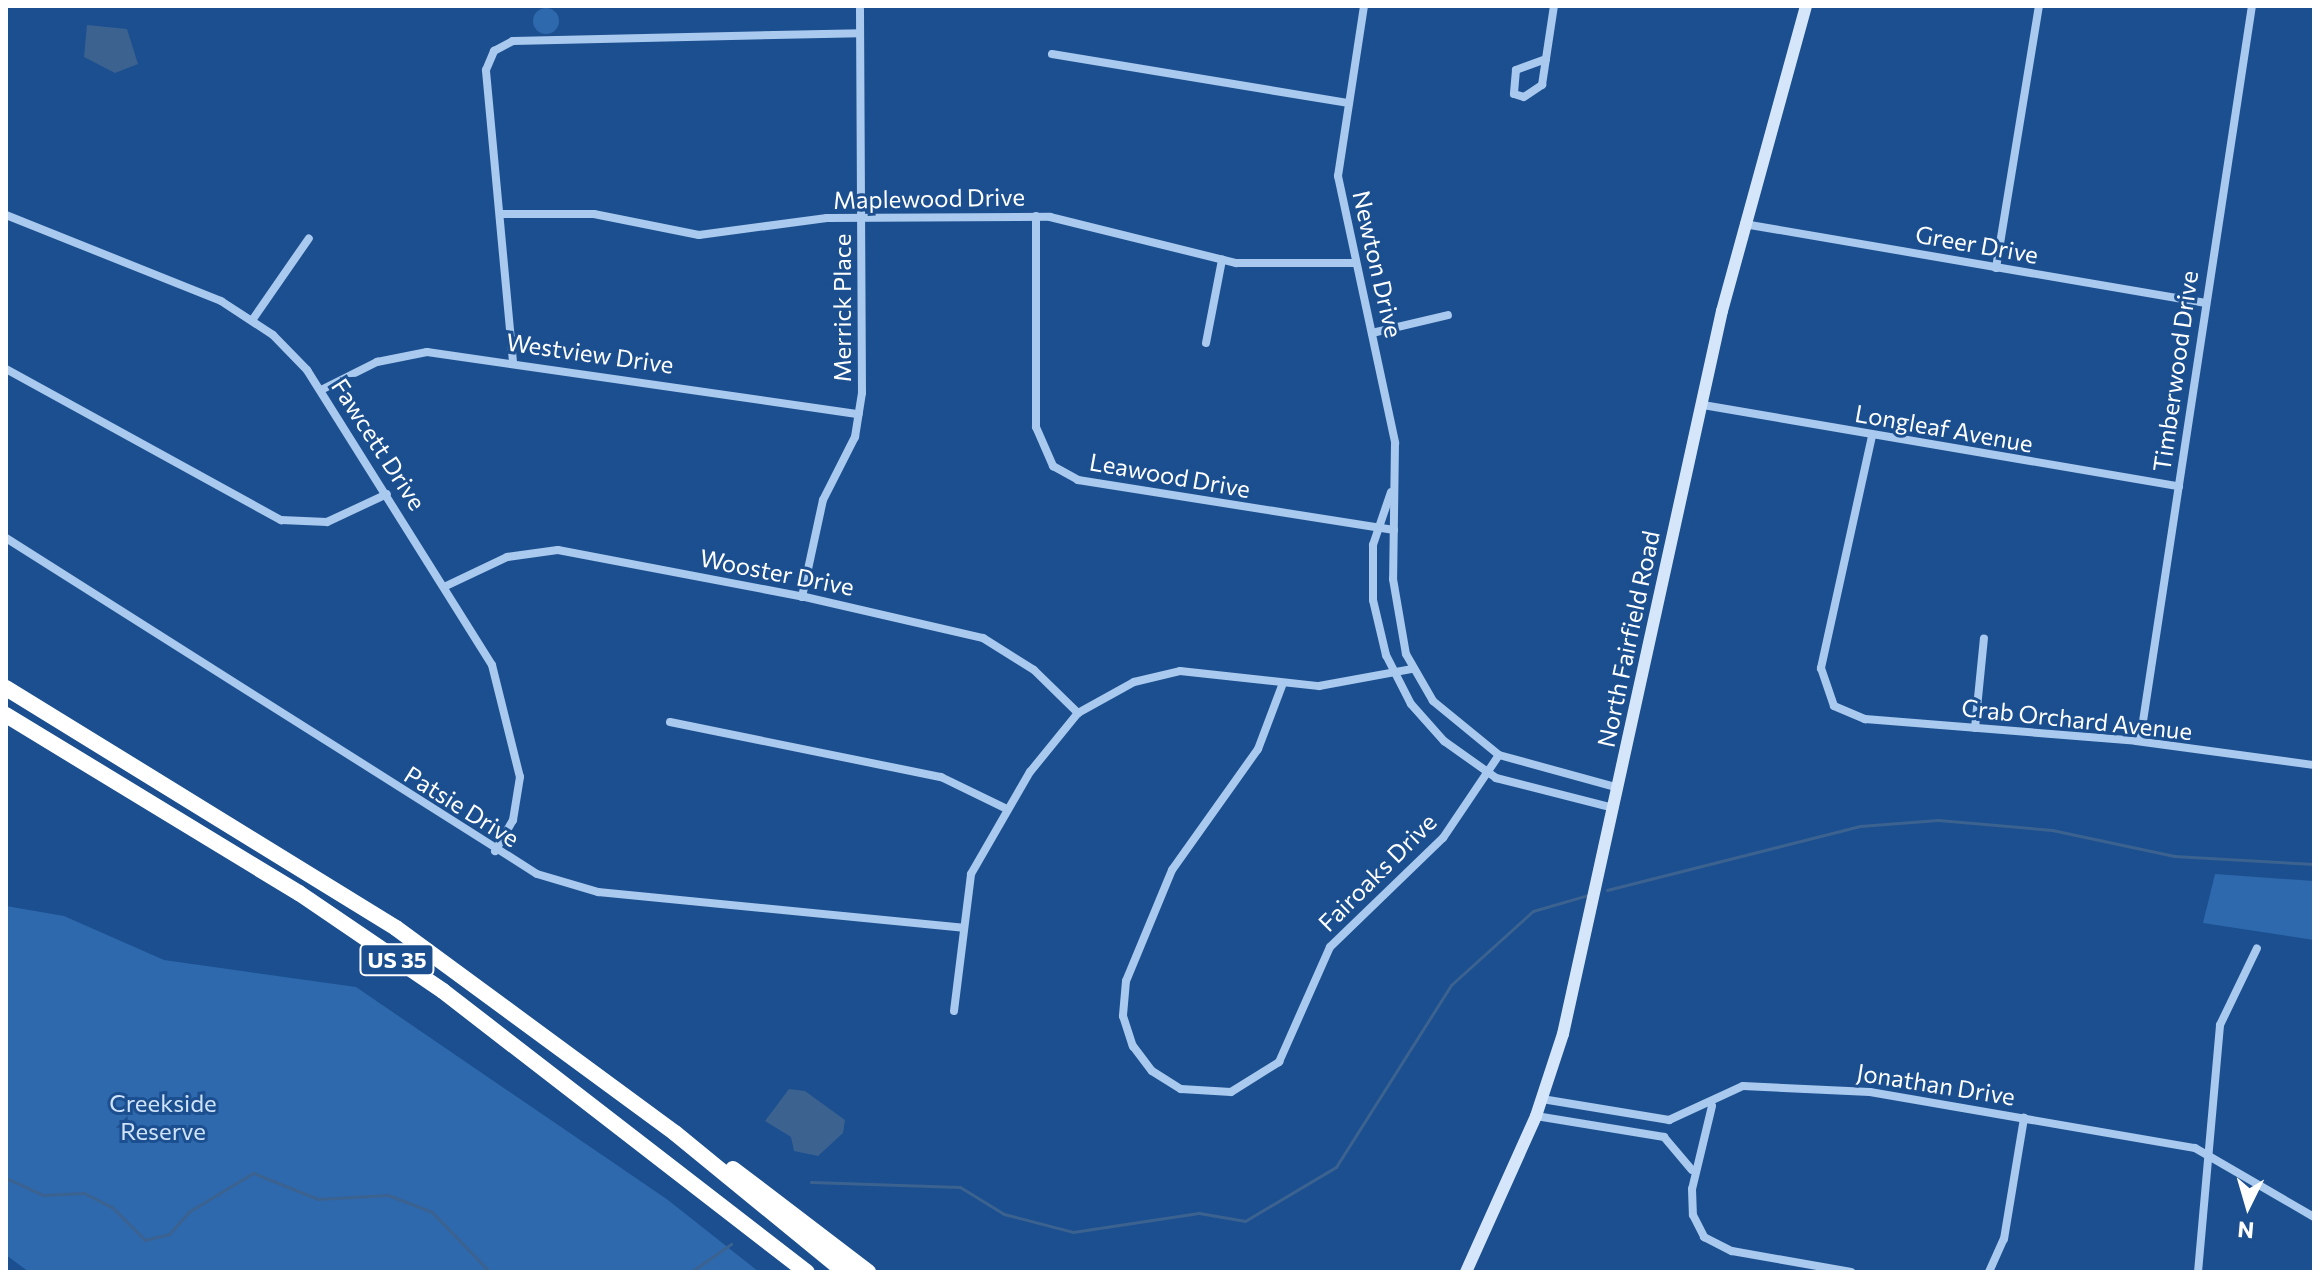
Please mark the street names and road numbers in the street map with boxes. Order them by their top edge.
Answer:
street label: Maplewood Drive [833,182,1025,214]
street label: Newton Drive [1347,188,1409,340]
street label: Greer Drive [1913,219,2041,269]
street label: Merrick Place [828,234,856,382]
street label: Timberwood Drive [2147,269,2203,473]
street label: Westview Drive [504,327,676,379]
street label: Fawcett Drive [326,373,432,515]
street label: Longleaf Avenue [1853,398,2035,458]
street label: Leawood Drive [1087,447,1253,503]
street label: North Fairfield Road [1591,528,1665,750]
street label: Wooster Drive [697,543,857,601]
street label: Crab Orchard Avenue [1960,693,2194,745]
street label: Patsie Drive [399,759,525,853]
street label: Fairoaks Drive [1312,807,1442,937]
road number: US 35 [359,942,435,978]
street label: Jonathan Drive [1855,1057,2017,1111]

